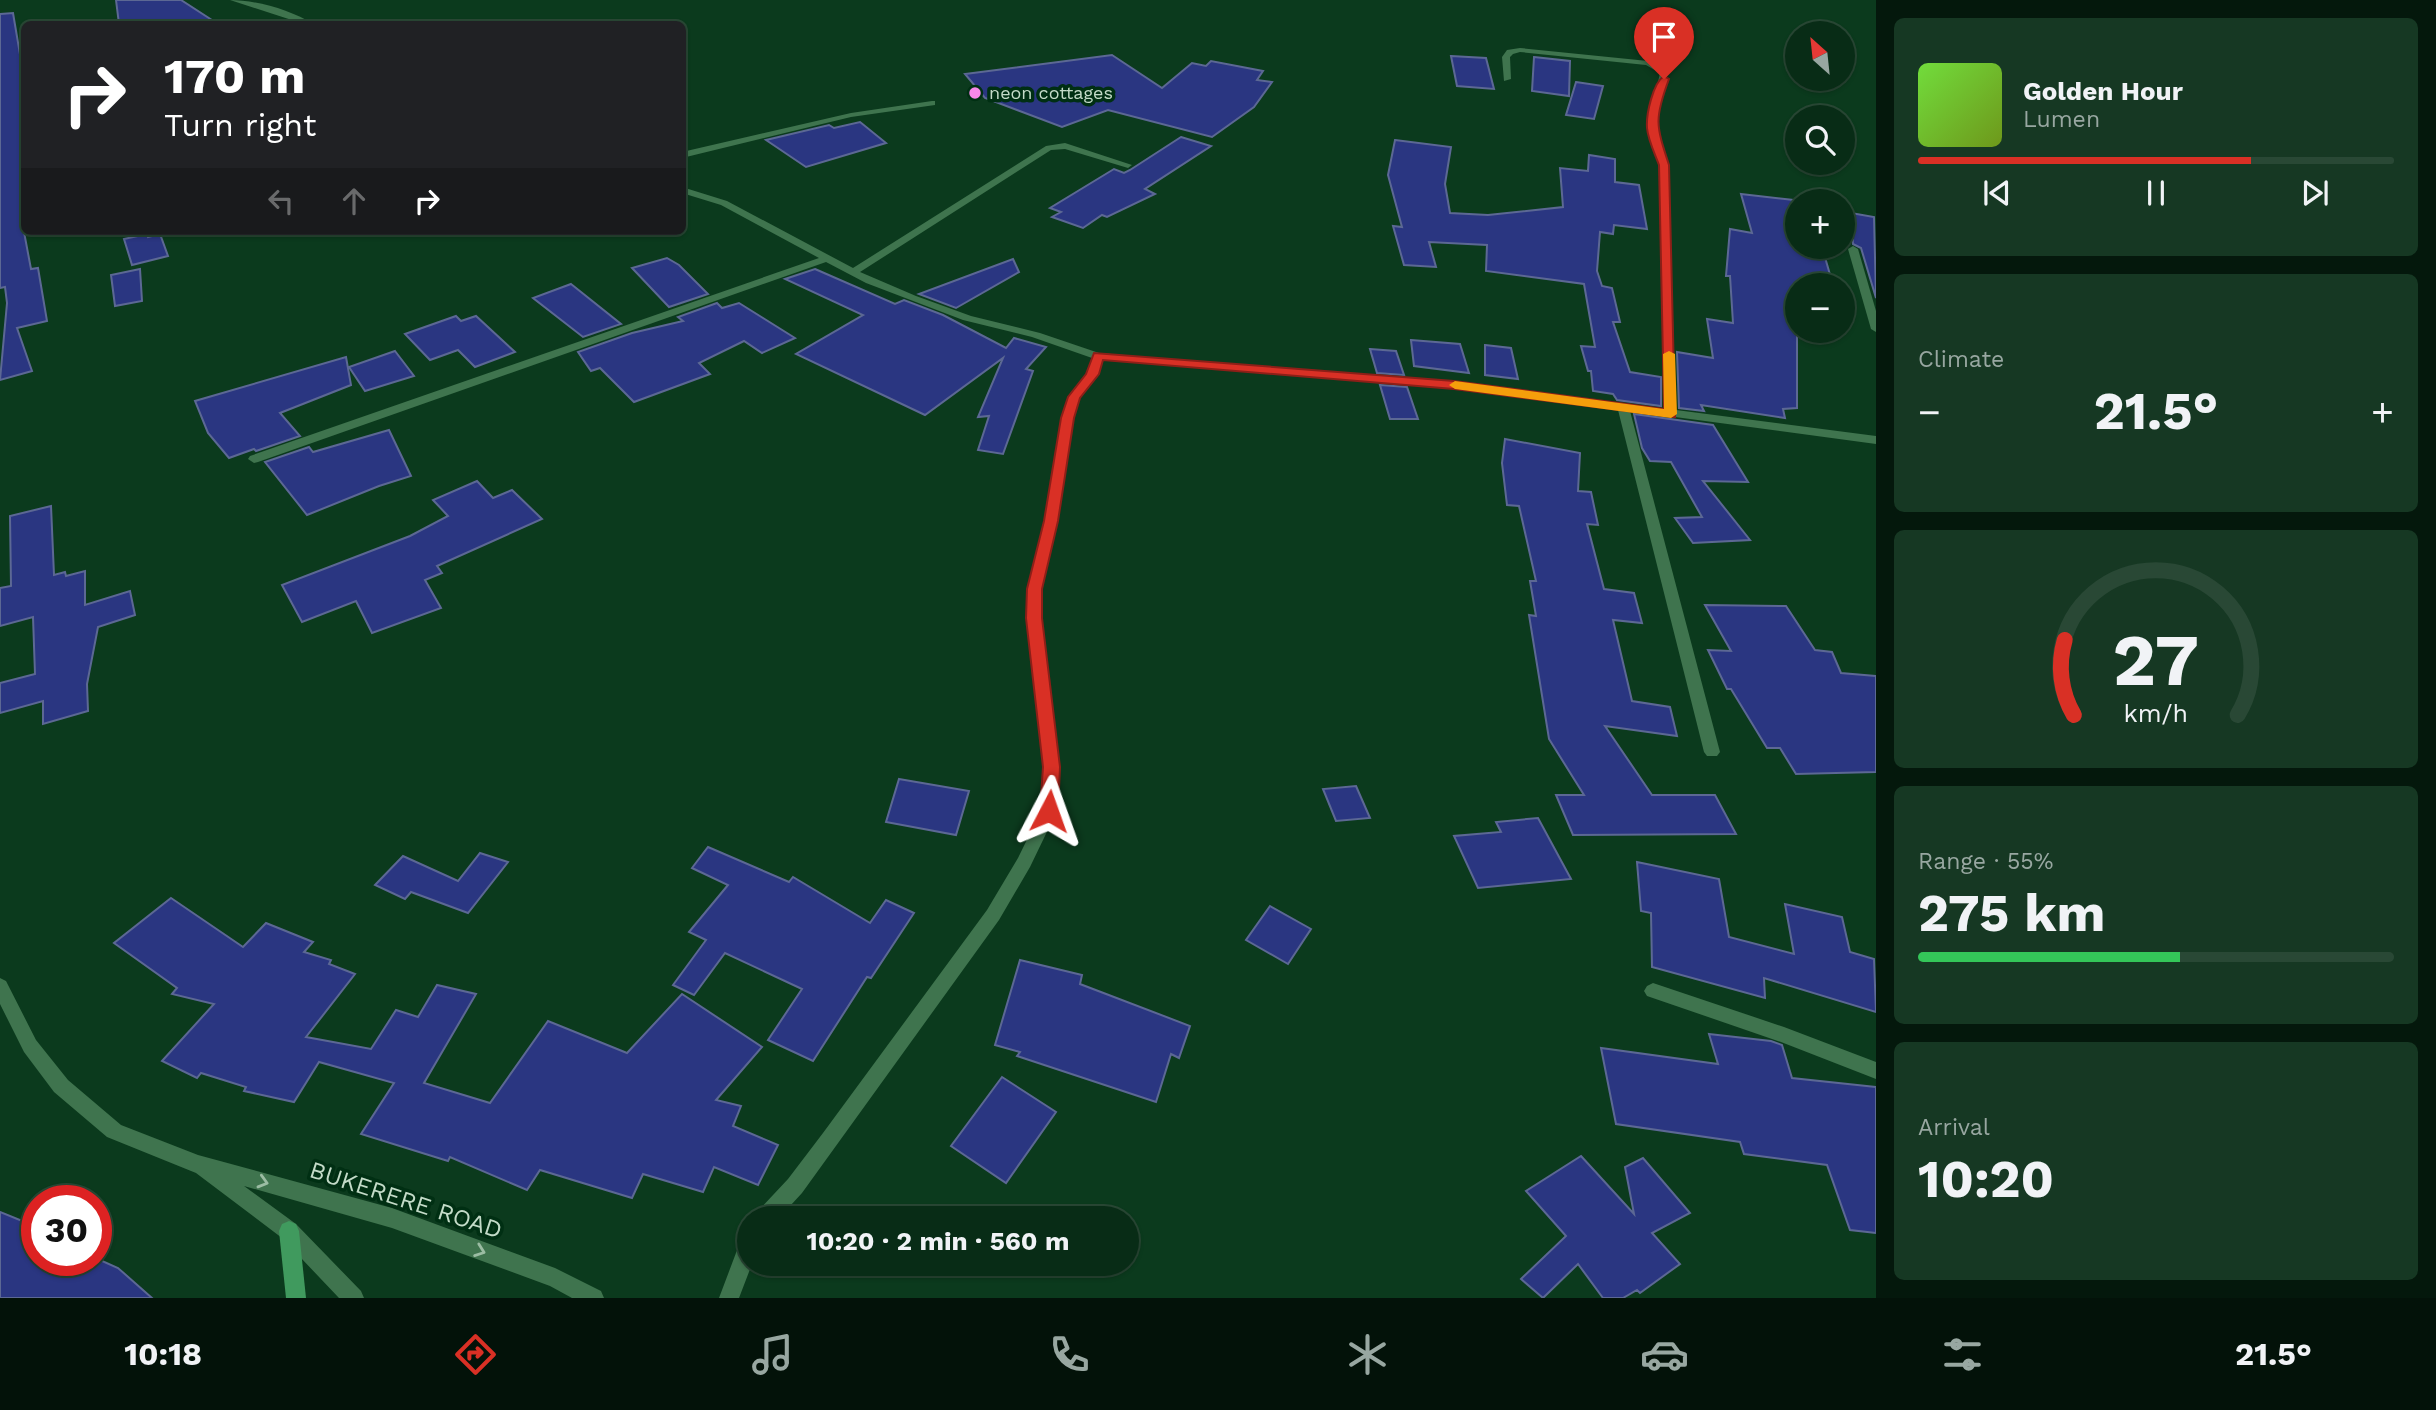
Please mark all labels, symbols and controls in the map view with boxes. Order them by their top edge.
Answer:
pin [1634,7,1694,79]
icon: arrive [1645,18,1683,56]
north arrow [1785,21,1855,91]
map controls [1785,21,1855,343]
text: 170 m [164,47,305,105]
icon: right [49,49,140,140]
text: Golden Hour [2023,76,2183,106]
place label: neon cottages [989,82,1113,103]
marker: neon cottages [967,85,983,101]
button: search [1785,105,1855,175]
text: Turn right [164,106,316,144]
text: Lumen [2023,106,2100,133]
icon: previous [1978,174,2016,212]
icon: pause [2137,174,2175,212]
icon: next [2296,174,2334,212]
icon: left [262,182,300,220]
icon: ahead [335,182,373,220]
icon: right [408,182,446,220]
button: + [1785,189,1855,259]
button: − [1785,273,1855,343]
text: Climate [1918,346,2004,373]
text: 21.5° [2094,381,2218,442]
text: − [1918,390,1941,434]
text: + [2371,390,2394,434]
text: 27 [2113,617,2199,703]
text: km/h [2124,699,2188,728]
position arrow [1012,774,1086,848]
text: Range · 55% [1918,848,2053,875]
text: 275 km [1918,883,2106,944]
text: Arrival [1918,1114,1990,1141]
text: 10:20 [1918,1149,2054,1210]
street label: BUKERERE ROAD [306,1156,506,1244]
one-way arrow [257,1174,269,1188]
speed limit sign: 30 [21,1185,112,1276]
text: 10:20 · 2 min · 560 m [807,1226,1069,1256]
one-way arrow [473,1243,485,1257]
icon: directions [451,1330,500,1379]
icon: music [748,1330,797,1379]
icon: phone [1045,1330,1094,1379]
icon: climate [1343,1330,1392,1379]
icon: car [1640,1330,1689,1379]
icon: filters [1938,1330,1987,1379]
text: 10:18 [124,1335,202,1373]
text: 21.5° [2235,1335,2312,1373]

